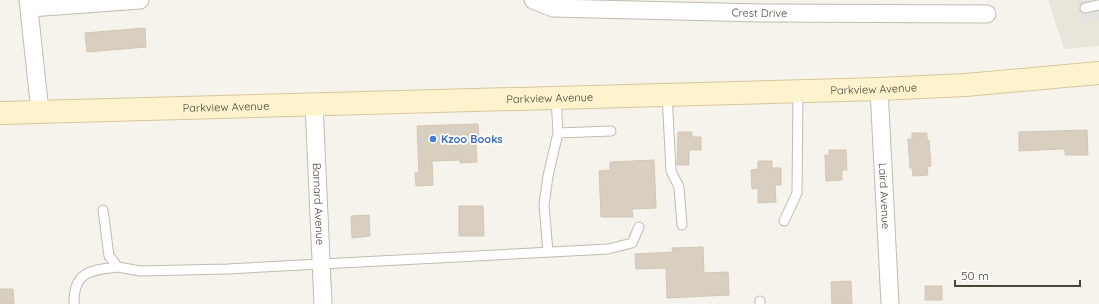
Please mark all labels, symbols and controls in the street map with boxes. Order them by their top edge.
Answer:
street label: Crest Drive [731,5,787,20]
street label: Parkview Avenue [830,80,917,97]
street label: Parkview Avenue [506,90,593,106]
street label: Parkview Avenue [182,99,269,115]
place label: Kzoo Books [441,132,503,146]
marker: Kzoo Books [428,134,438,144]
street label: Barnard Avenue [310,162,327,245]
street label: Laird Avenue [876,162,893,229]
scale bar [955,262,1080,288]
text: 50 m [961,268,989,283]

